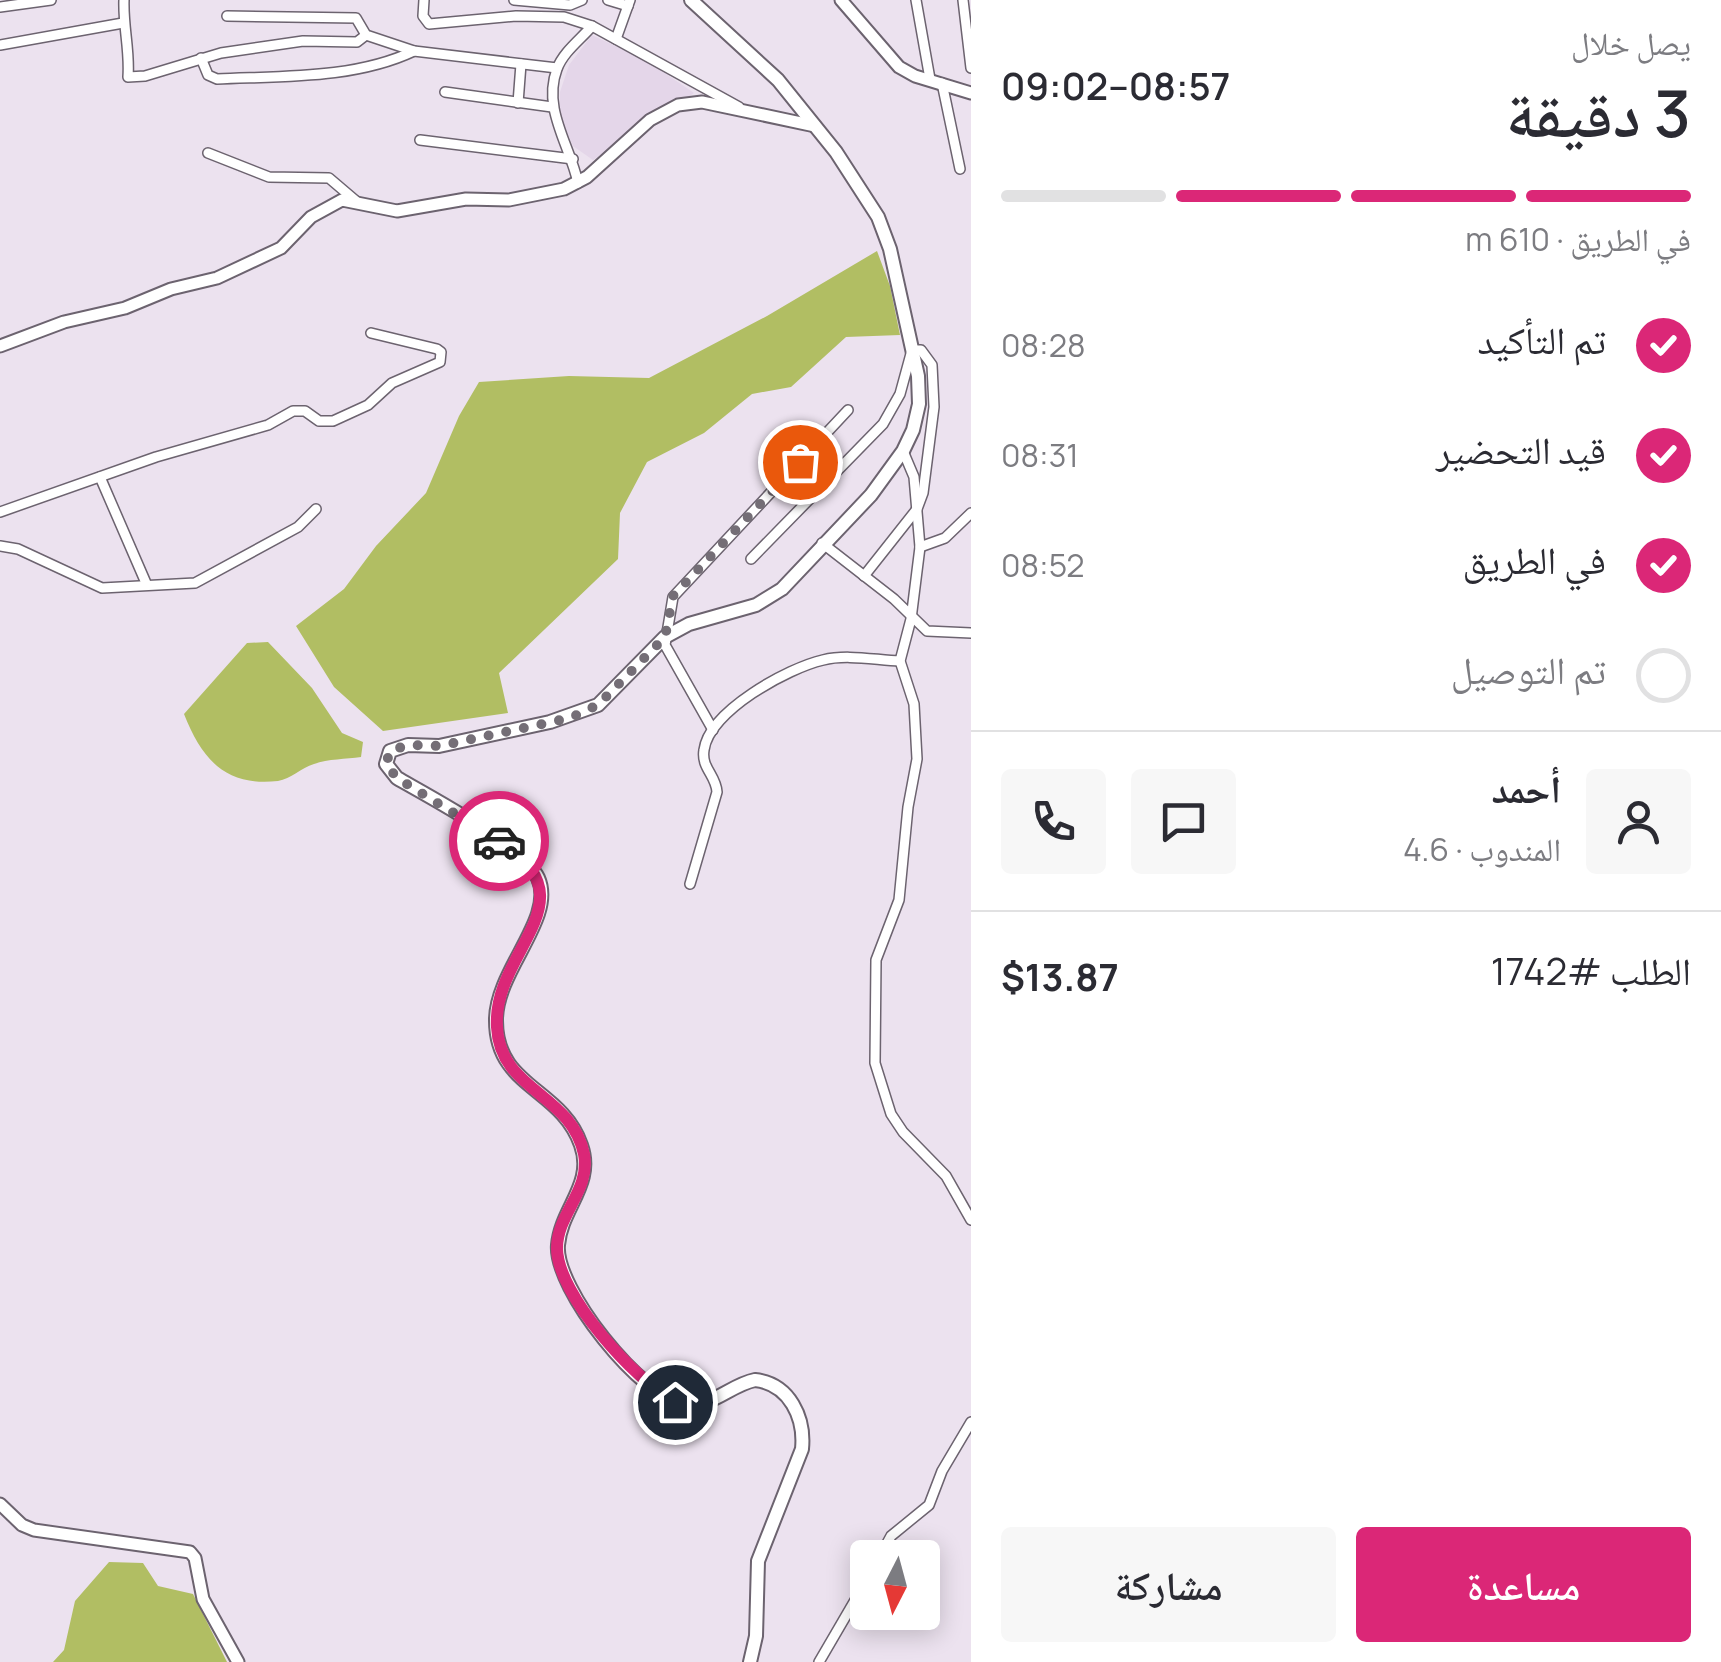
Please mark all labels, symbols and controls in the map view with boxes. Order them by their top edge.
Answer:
text: يصل خلال [1571,21,1691,65]
text: 08:57–09:02 [1001,59,1230,111]
text: 3 دقيقة [1506,68,1691,157]
text: في الطريق · 610 m [1465,217,1691,261]
text: تم التأكيد [1477,313,1606,365]
icon: check [1636,318,1691,373]
text: 08:28 [1001,323,1085,367]
pin [758,420,843,505]
text: قيد التحضير [1436,423,1606,475]
icon: check [1636,428,1691,483]
text: 08:31 [1001,433,1079,477]
icon: bag [773,435,828,490]
text: في الطريق [1463,533,1606,585]
icon: check [1636,538,1691,593]
text: 08:52 [1001,543,1084,587]
text: تم التوصيل [1451,643,1606,695]
text: أحمد [1491,762,1561,814]
button: phone [1001,769,1106,874]
button: chat [1131,769,1236,874]
button: person [1586,769,1691,874]
courier [449,791,549,891]
icon: car [472,814,527,869]
text: المندوب · 4.6 [1403,827,1561,871]
text: الطلب #1742 [1491,944,1691,996]
text: $13.87 [1001,950,1119,1002]
pin [633,1360,718,1445]
icon: home [648,1375,703,1430]
button: مشاركة [1001,1527,1336,1642]
button: مساعدة [1356,1527,1691,1642]
north arrow [850,1540,940,1630]
map controls [850,1540,940,1630]

